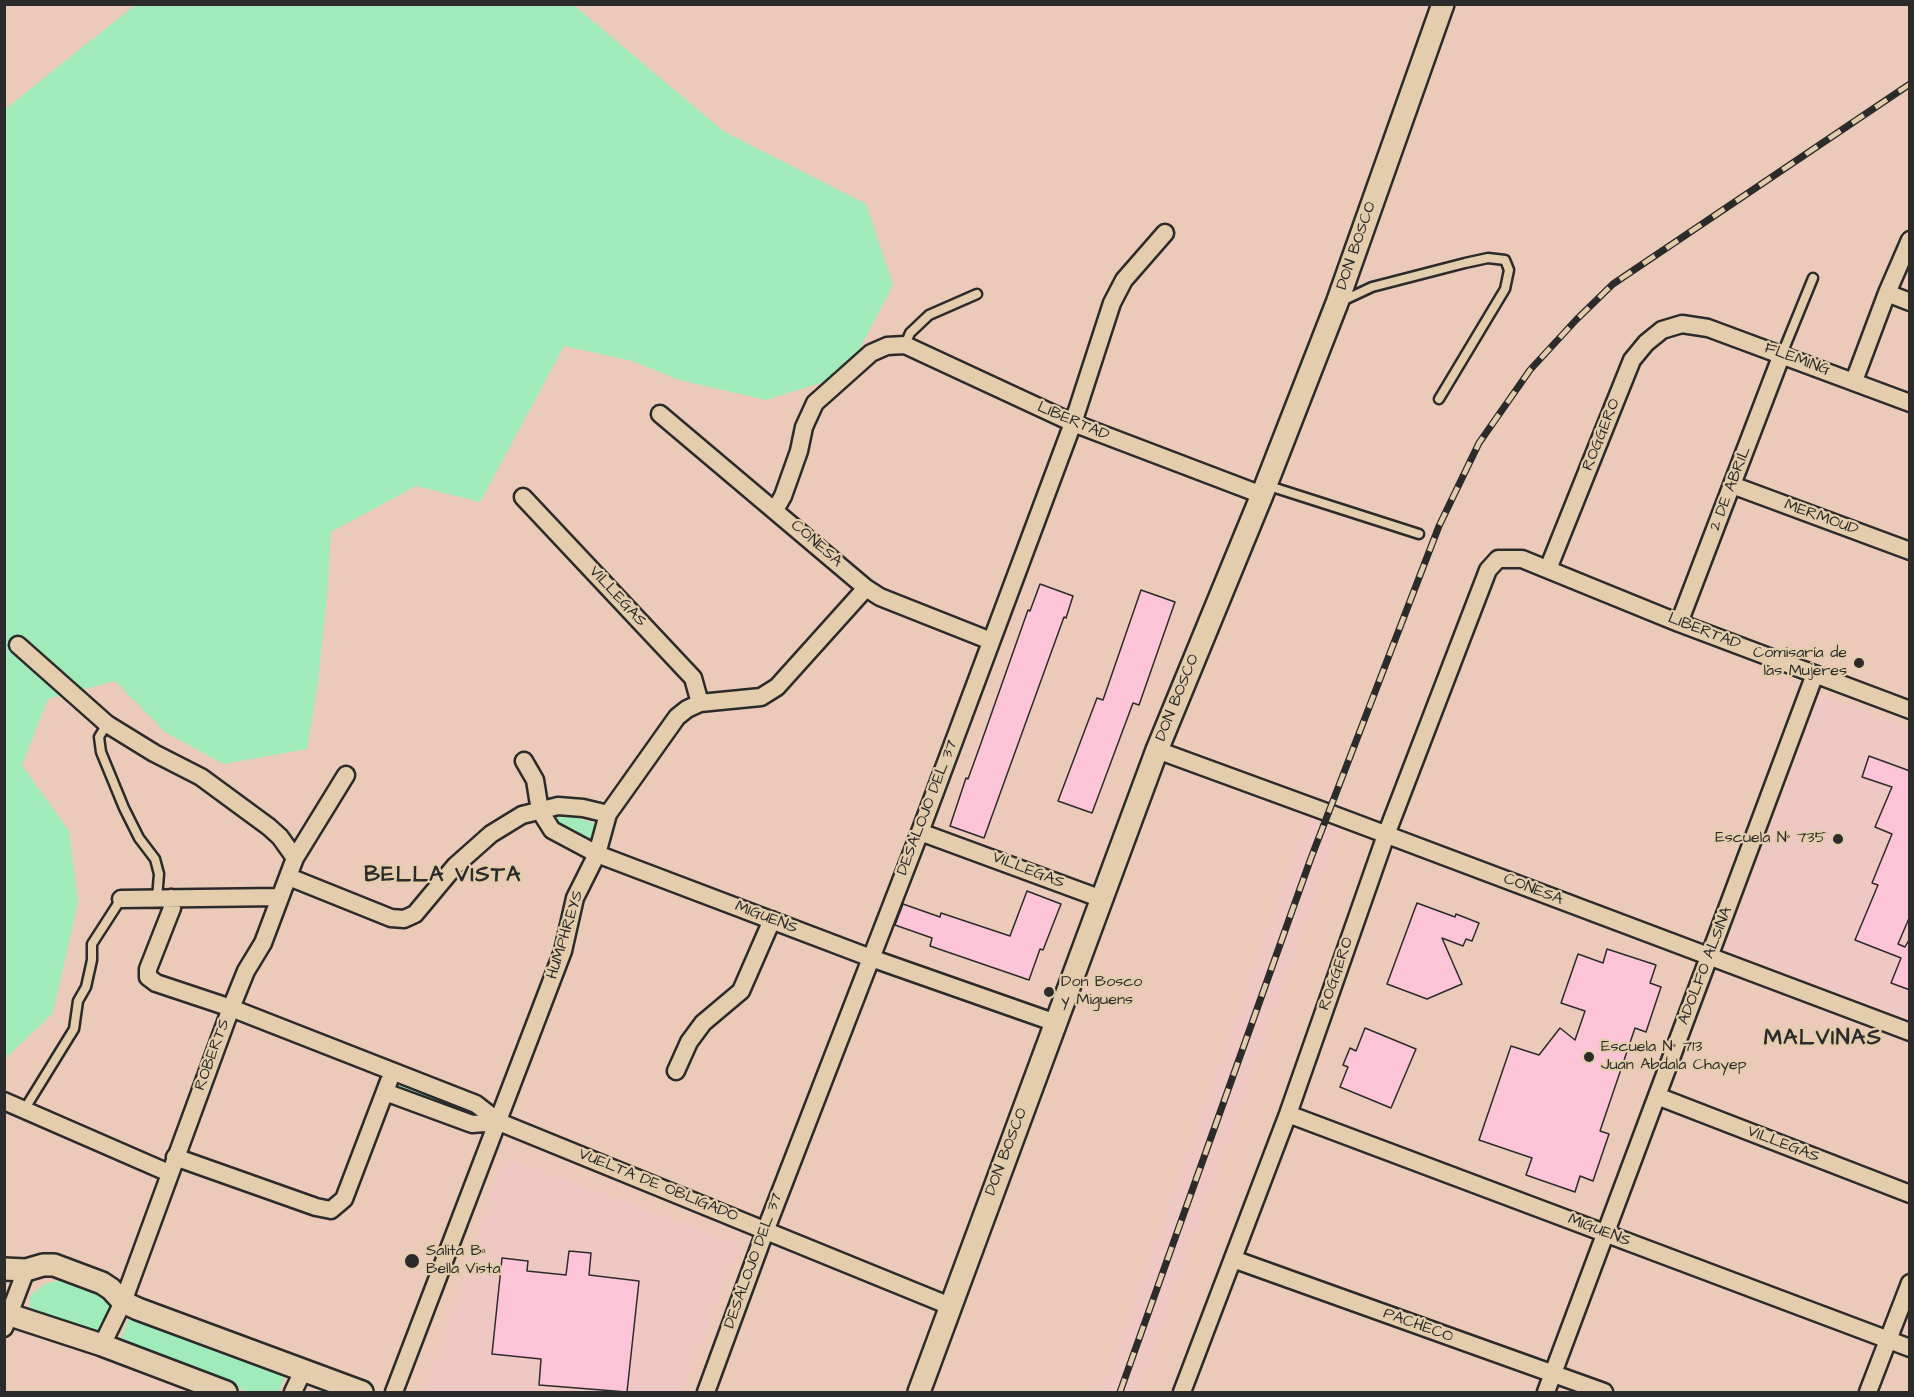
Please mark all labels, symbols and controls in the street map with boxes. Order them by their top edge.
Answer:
street label: DON BOSCO [1333,199,1381,293]
street label: FLEMING [1762,339,1832,381]
street label: ROGGERO [1579,396,1625,474]
street label: LIBERTAD [1034,398,1112,446]
street label: 2 DE ABRIL [1706,444,1756,534]
street label: MERMOUD [1781,496,1861,540]
street label: CONESA [786,516,846,572]
street label: VILLEGAS [584,563,650,631]
street label: LIBERTAD [1665,609,1743,655]
place label: Comisaría de las Mujeres [1753,644,1847,682]
street label: DON BOSCO [1152,652,1204,744]
marker: Comisaría de las Mujeres [1852,656,1866,670]
street label: DESALOJO DEL 37 [893,738,963,878]
place label: Escuela N° 735 [1715,829,1826,849]
marker: Escuela N° 735 [1831,832,1845,846]
street label: VILLEGAS [989,848,1067,894]
district label: BELLA VISTA [364,863,522,889]
street label: CONESA [1501,870,1565,910]
street label: HUMPHREYS [543,888,589,982]
street label: MIGUENS [732,897,800,939]
street label: ADOLFO ALSINA [1675,904,1737,1028]
street label: ROGGERO [1316,935,1358,1013]
place label: Don Bosco y Miguens [1061,973,1142,1011]
marker: Don Bosco y Miguens [1042,985,1056,999]
street label: ROBERTS [191,1017,235,1093]
district label: MALVINAS [1764,1026,1882,1052]
place label: Escuela N° 713 Juan Abdala Chayep [1601,1038,1747,1076]
marker: Escuela N° 713 Juan Abdala Chayep [1582,1050,1596,1064]
street label: DON BOSCO [982,1106,1032,1198]
street label: VILLEGAS [1744,1122,1822,1168]
street label: VUELTA DE OBLIGADO [575,1145,741,1227]
street label: DESALOJO DEL 37 [721,1190,787,1332]
street label: MIGUENS [1565,1210,1633,1252]
place label: Salita Bª Bella Vista [426,1242,501,1280]
marker: Salita Bª Bella Vista [403,1252,421,1270]
street label: PACHECO [1380,1304,1456,1348]

